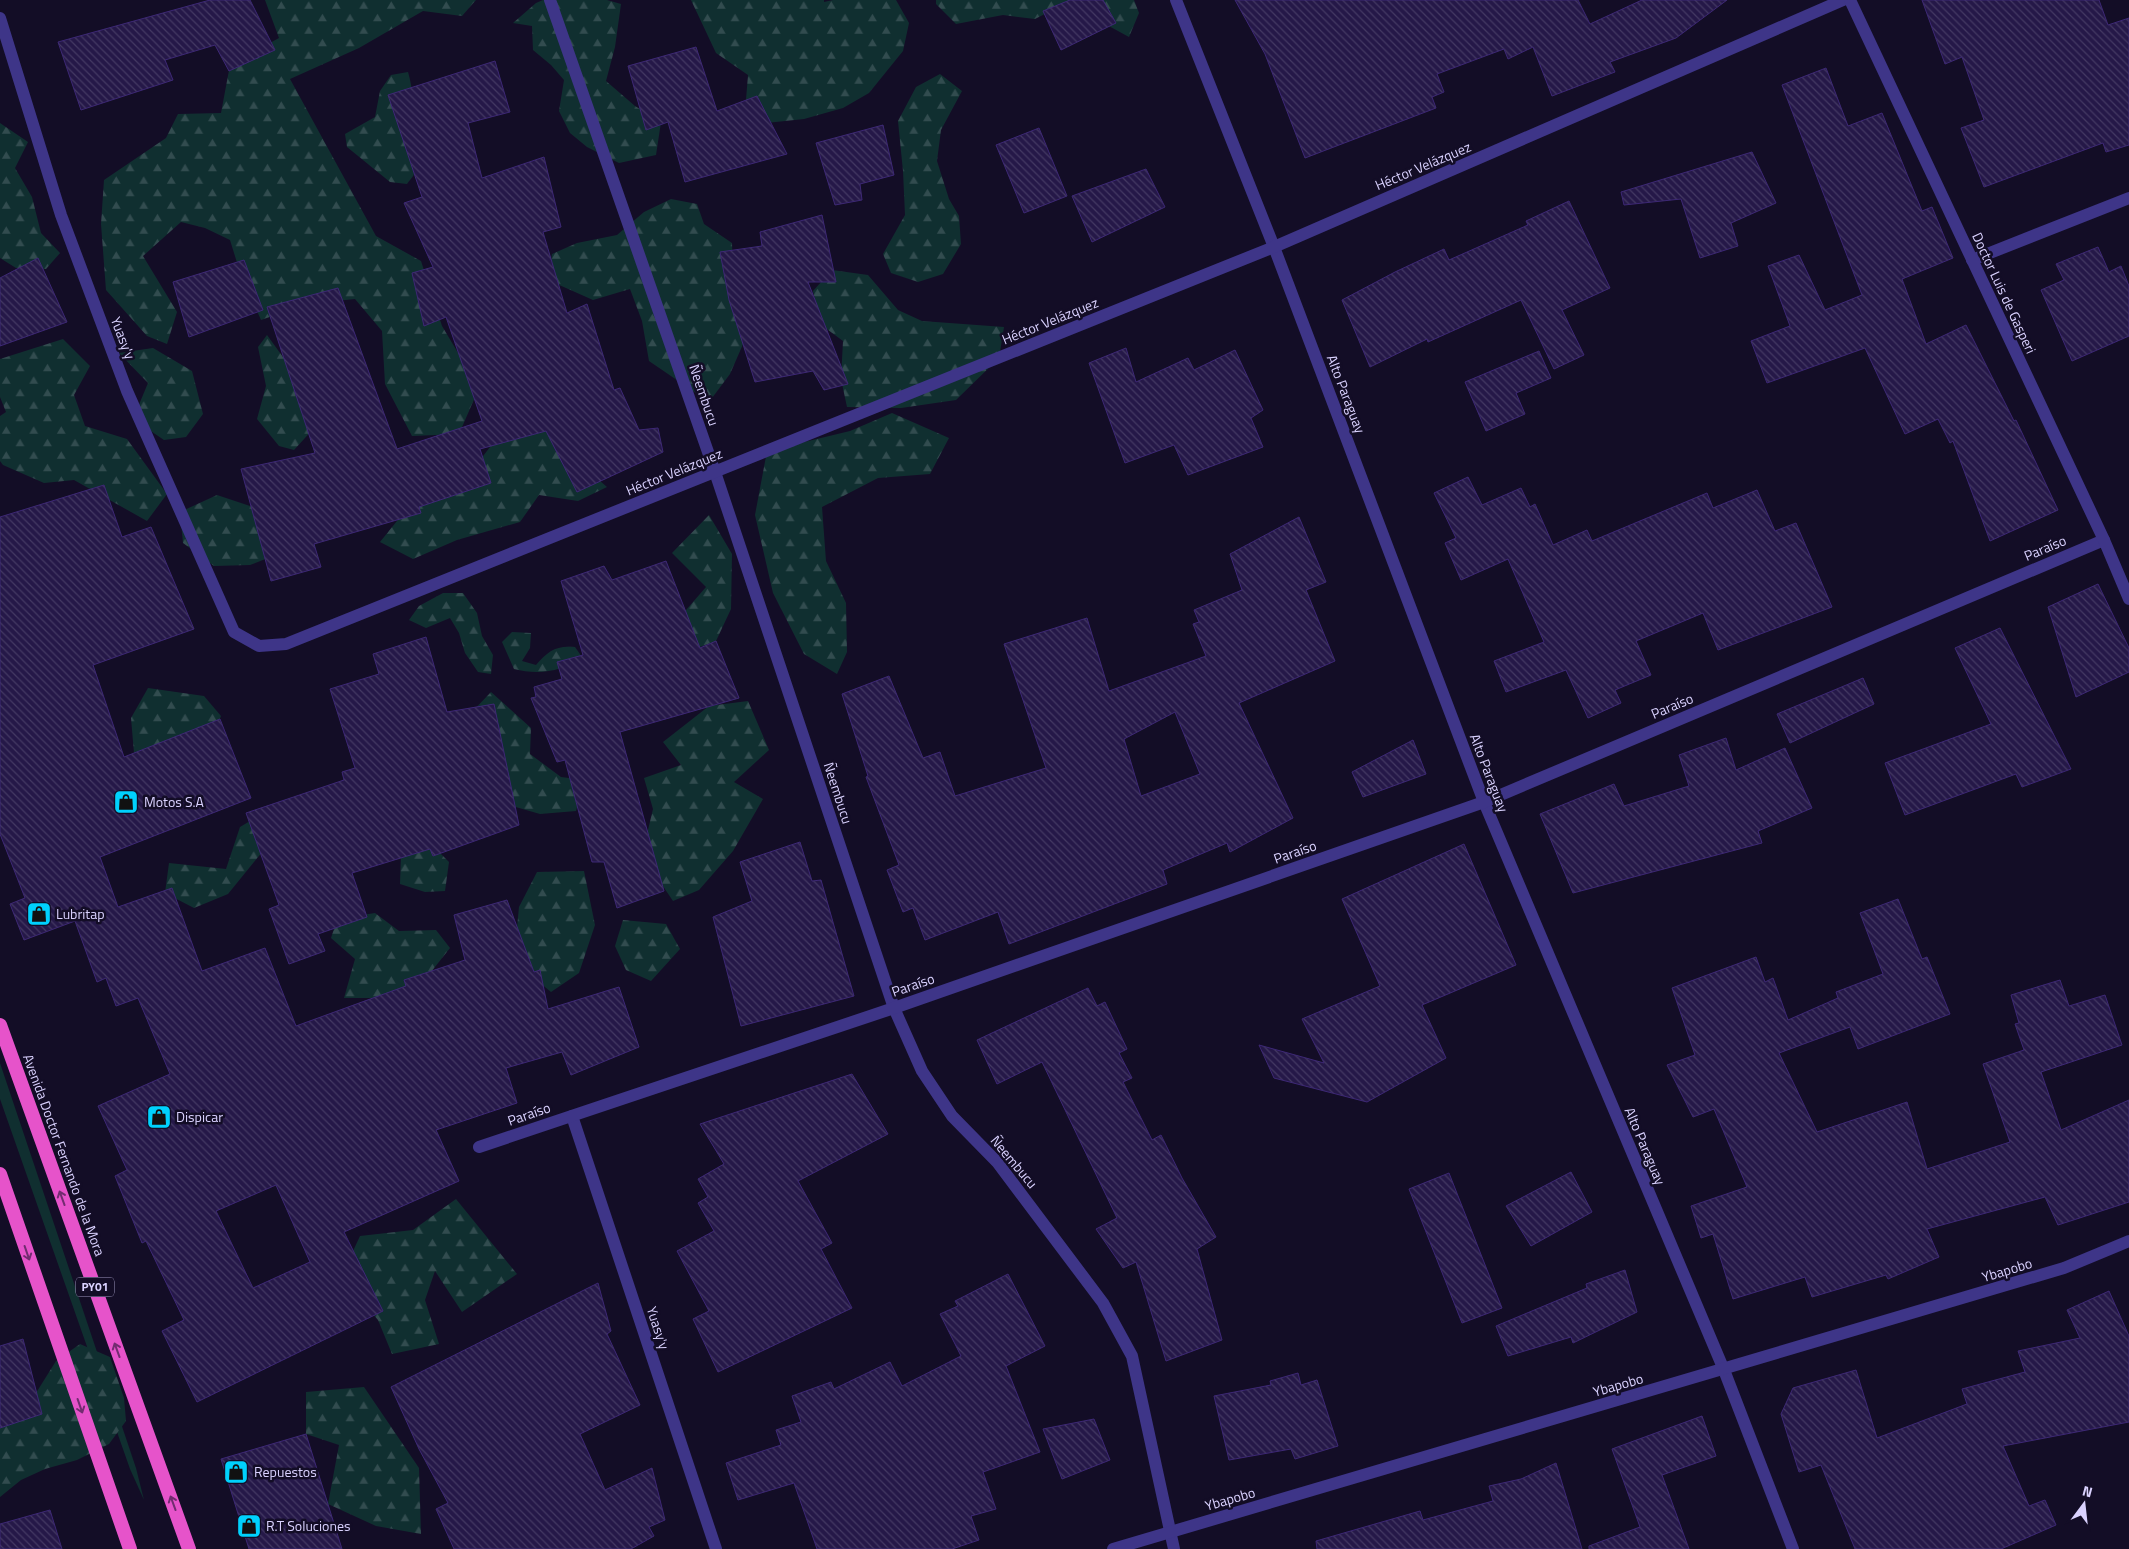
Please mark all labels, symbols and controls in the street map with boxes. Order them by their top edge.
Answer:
street label: Héctor Velázquez [1372,136,1474,195]
street label: Doctor Luis de Gasperi [1967,229,2042,357]
street label: Héctor Velázquez [998,292,1101,349]
street label: Yuasy'y [106,314,141,362]
street label: Alto Paraguay [1322,352,1371,436]
street label: Ñeembucu [684,361,725,428]
street label: Héctor Velázquez [622,443,725,500]
street label: Paraíso [2020,529,2069,566]
street label: Paraíso [1647,687,1696,724]
street label: Alto Paraguay [1465,731,1514,815]
street label: Ñeembucu [819,759,858,826]
shop icon: Motos S.A [113,789,139,815]
place label: Motos S.A [144,791,205,812]
street label: Paraíso [1271,834,1319,869]
shop icon: Lubritap [26,901,52,927]
place label: Lubritap [56,903,105,924]
street label: Paraíso [889,967,937,1002]
street label: Avenida Doctor Fernando de la Mora [18,1051,111,1259]
street label: Paraíso [505,1096,553,1131]
shop icon: Dispicar [146,1104,172,1130]
street label: Alto Paraguay [1620,1104,1671,1188]
place label: Dispicar [176,1106,223,1127]
street label: Ñeembucu [986,1131,1043,1193]
one-way arrow [57,1190,66,1206]
one-way arrow [23,1245,32,1260]
street label: Ybapobo [1979,1252,2035,1287]
road number: PY01 [76,1277,114,1296]
street label: Yuasy'y [642,1304,675,1352]
one-way arrow [112,1343,122,1359]
street label: Ybapobo [1590,1367,1645,1402]
one-way arrow [76,1398,85,1414]
shop icon: Repuestos [223,1459,249,1485]
place label: Repuestos [254,1461,317,1482]
north arrow [2059,1479,2109,1529]
text: N [2080,1480,2095,1502]
street label: Ybapobo [1202,1481,1257,1516]
one-way arrow [168,1496,177,1511]
shop icon: R.T Soluciones [236,1513,262,1539]
place label: R.T Soluciones [266,1515,351,1536]

